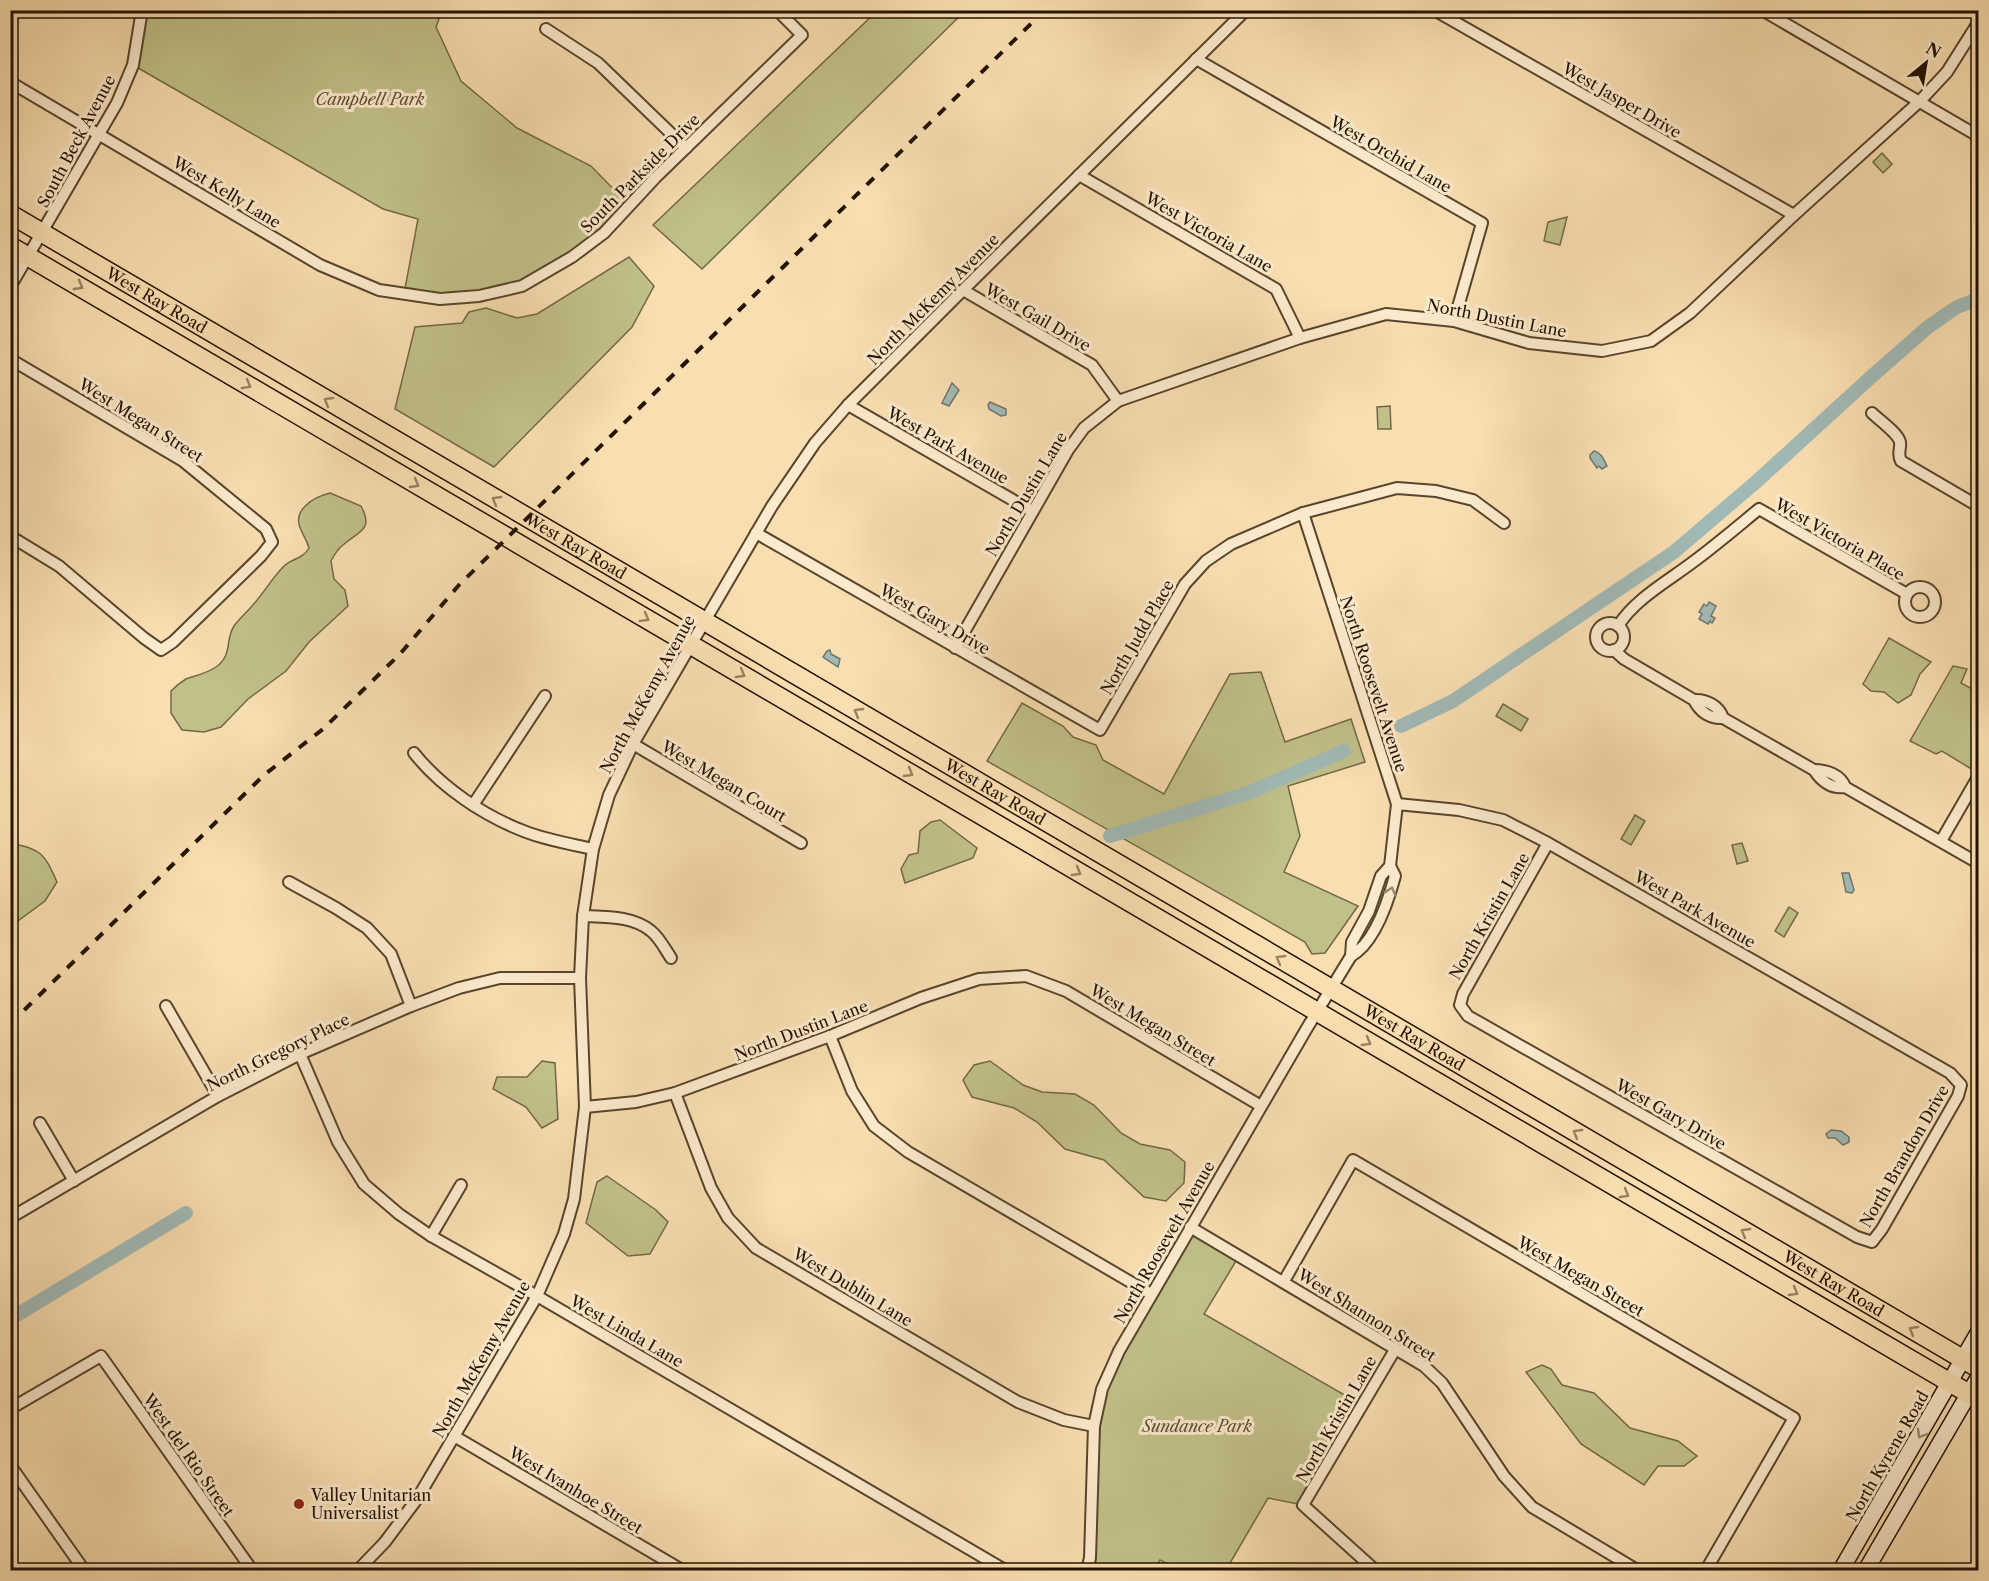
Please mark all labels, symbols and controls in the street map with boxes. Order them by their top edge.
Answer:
north arrow [1896,33,1956,93]
text: N [1922,38,1945,62]
street label: West Jasper Drive [1558,57,1685,142]
street label: South Beck Avenue [33,71,119,211]
park label: Campbell Park [316,89,425,109]
street label: South Parkside Drive [576,109,704,237]
street label: West Orchid Lane [1326,111,1455,197]
street label: West Kelly Lane [168,151,285,232]
street label: West Victoria Lane [1141,187,1276,277]
street label: North McKemy Avenue [863,229,1003,369]
street label: West Ray Road [102,262,211,338]
street label: West Gail Drive [981,278,1094,355]
one-way arrow [73,279,83,290]
street label: North Dustin Lane [1426,295,1568,341]
street label: West Megan Street [74,373,207,467]
one-way arrow [241,378,251,389]
one-way arrow [324,397,334,408]
street label: West Park Avenue [883,402,1012,488]
street label: North Dustin Lane [981,428,1071,560]
one-way arrow [409,476,419,488]
street label: West Victoria Place [1771,493,1909,584]
one-way arrow [492,495,502,507]
street label: West Ray Road [521,508,630,583]
street label: North Judd Place [1096,576,1178,698]
street label: West Gary Drive [875,579,994,659]
street label: North Roosevelt Avenue [1336,593,1412,775]
street label: North McKemy Avenue [595,611,699,777]
one-way arrow [639,611,649,622]
one-way arrow [735,667,745,678]
one-way arrow [854,708,864,719]
street label: West Megan Court [657,735,790,826]
street label: West Ray Road [940,754,1050,829]
one-way arrow [903,765,913,777]
street label: North Kristin Lane [1445,849,1533,983]
one-way arrow [1071,864,1081,876]
street label: West Park Avenue [1630,866,1759,952]
one-way arrow [1384,886,1396,897]
one-way arrow [1276,955,1286,967]
street label: West Megan Street [1086,979,1220,1071]
street label: North Dustin Lane [731,995,871,1065]
street label: West Ray Road [1359,1000,1469,1075]
street label: North Gregory Place [203,1009,353,1095]
one-way arrow [1360,1035,1371,1046]
street label: West Gary Drive [1611,1074,1730,1154]
street label: North Brandon Drive [1855,1081,1953,1231]
one-way arrow [1573,1129,1583,1141]
street label: North Roosevelt Avenue [1109,1157,1219,1327]
one-way arrow [1619,1186,1629,1198]
one-way arrow [1741,1227,1751,1239]
street label: West Megan Street [1513,1231,1648,1321]
street label: West Dublin Lane [789,1243,917,1331]
street label: West Ray Road [1779,1245,1888,1321]
street label: West Shannon Street [1293,1264,1440,1366]
street label: North McKemy Avenue [428,1277,534,1441]
one-way arrow [1788,1285,1798,1296]
street label: West Linda Lane [566,1290,687,1372]
one-way arrow [1909,1326,1919,1337]
street label: North Kristin Lane [1292,1352,1380,1486]
street label: North Kyrene Road [1841,1387,1933,1525]
street label: West del Rio Street [138,1389,239,1521]
park label: Sundance Park [1141,1416,1253,1436]
one-way arrow [1917,1428,1928,1438]
street label: West Ivanhoe Street [505,1442,647,1538]
place label: Valley Unitarian Universalist [310,1485,431,1523]
marker: Valley Unitarian Universalist [292,1497,306,1511]

